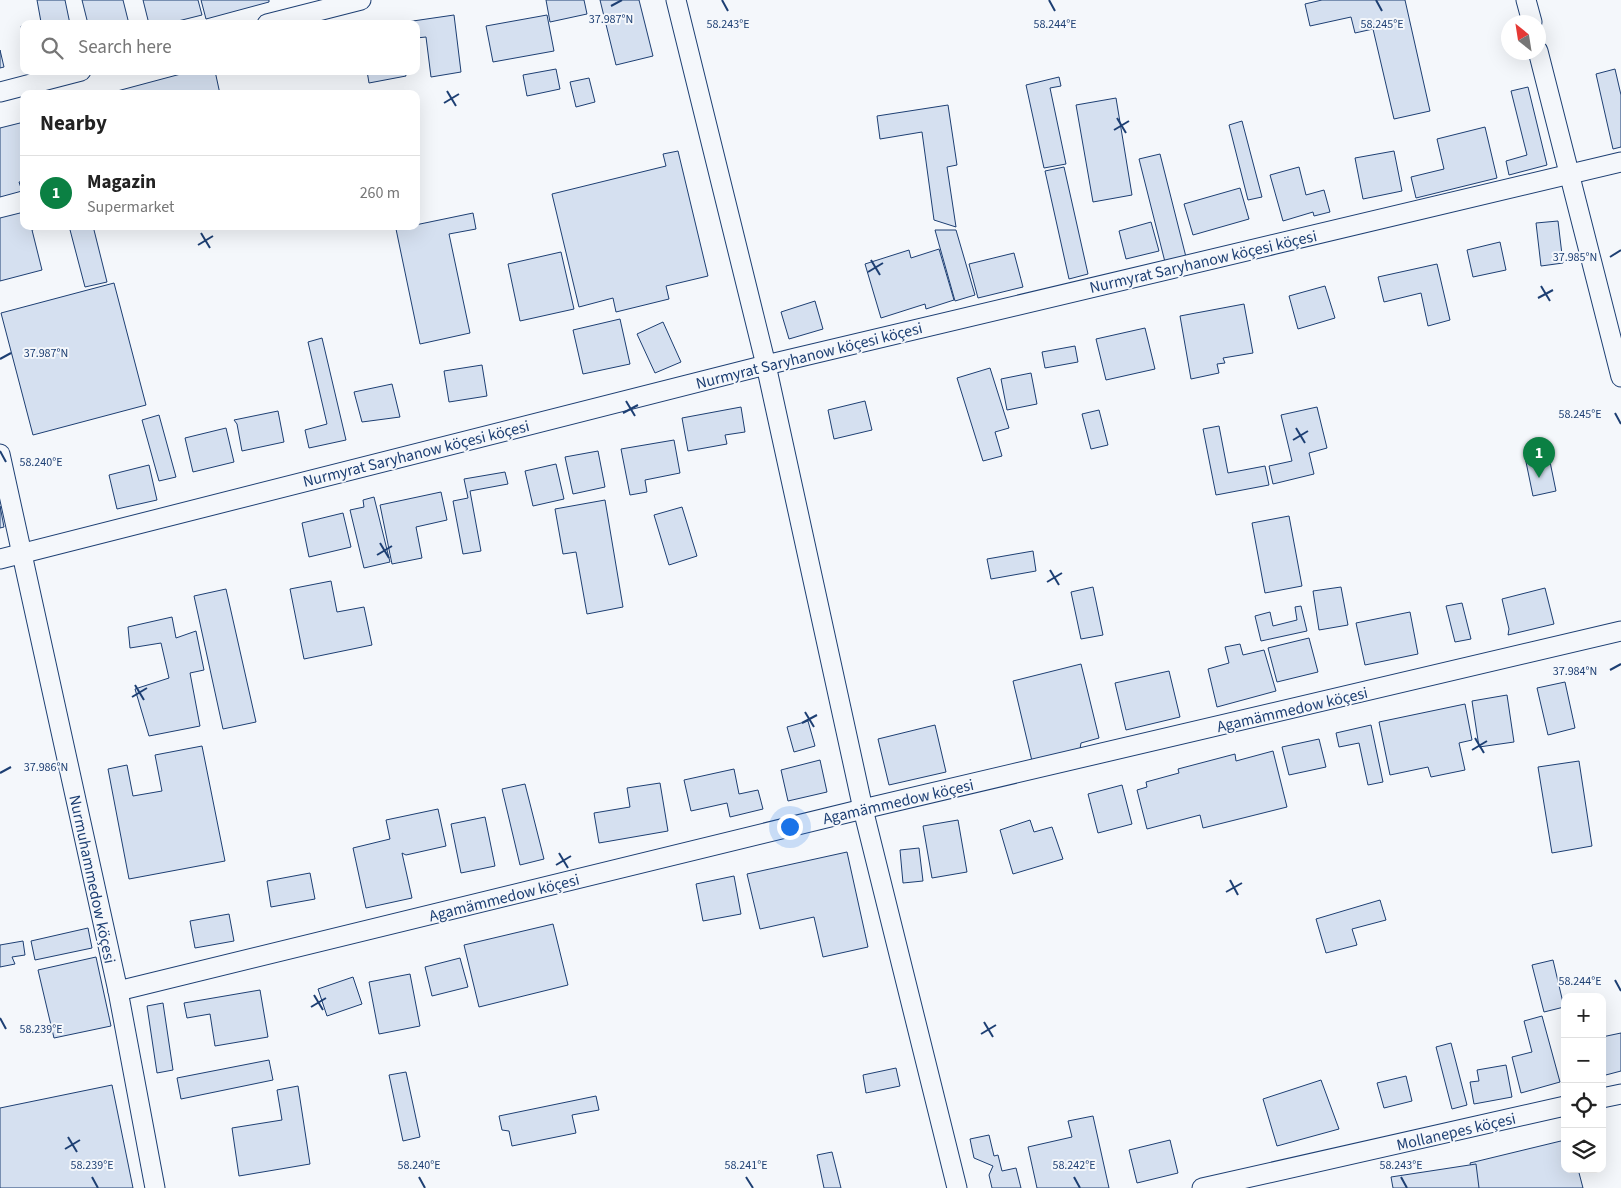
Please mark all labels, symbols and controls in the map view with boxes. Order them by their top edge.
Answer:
text: 37.987°N [589,11,633,28]
north arrow [1501,15,1546,60]
text: 58.243°E [706,16,750,33]
text: 58.244°E [1033,16,1077,33]
text: 58.245°E [1360,16,1404,33]
search box [20,20,420,75]
icon: search [38,34,66,62]
text: Search here [78,34,172,61]
text: Nearby [40,108,107,138]
text: Magazin [87,169,156,196]
text: 1 [52,182,60,204]
text: 260 m [360,182,400,204]
text: Supermarket [87,196,174,218]
street label: Nurmyrat Saryhanow köçesi köçesi [1087,225,1319,299]
text: 37.985°N [1553,249,1597,266]
street label: Nurmyrat Saryhanow köçesi köçesi [694,317,925,395]
text: 37.987°N [24,345,68,362]
text: 58.245°E [1558,406,1602,423]
street label: Nurmyrat Saryhanow köçesi köçesi [301,415,532,493]
pin: 1 [1523,437,1555,478]
text: 58.240°E [19,454,63,471]
text: 37.984°N [1553,663,1597,680]
street label: Agamämmedow köçesi [1215,682,1370,738]
text: 37.986°N [24,759,68,776]
street label: Agamämmedow köçesi [821,774,976,830]
street label: Nurmuhammedow köçesi [63,793,121,966]
your location [777,814,803,840]
street label: Agamämmedow köçesi [427,869,582,927]
text: 58.244°E [1558,973,1602,990]
map controls [1561,993,1606,1173]
button: + [1561,993,1606,1038]
text: 58.239°E [19,1021,63,1038]
button: − [1561,1038,1606,1083]
button: locate [1561,1083,1606,1128]
street label: Mollanepes köçesi [1394,1108,1518,1156]
button: layers [1561,1128,1606,1173]
text: 58.239°E [70,1157,114,1174]
text: 58.240°E [397,1157,441,1174]
text: 58.241°E [724,1157,768,1174]
text: 58.242°E [1052,1157,1096,1174]
text: 58.243°E [1379,1157,1423,1174]

